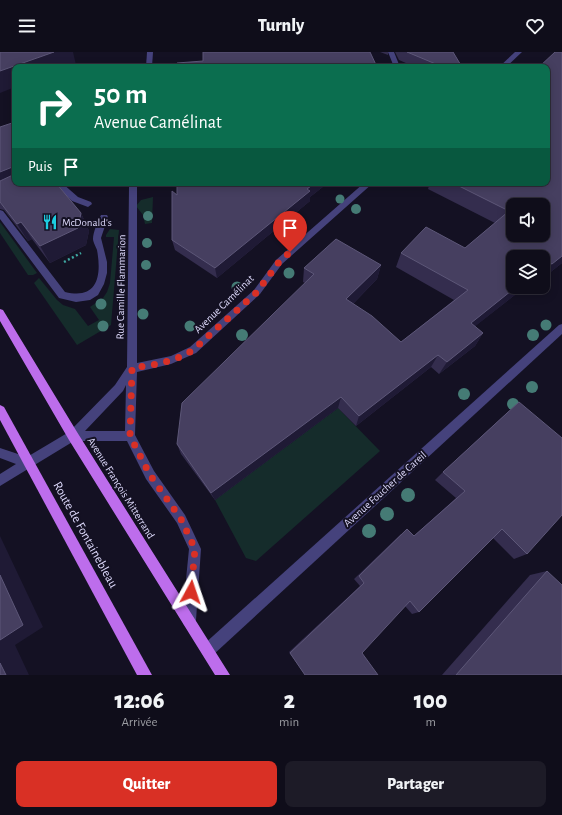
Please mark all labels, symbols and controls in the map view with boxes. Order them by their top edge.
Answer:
icon: menu [16,15,38,37]
icon: heart [524,15,546,37]
text: Turnly [258,17,304,35]
icon: right [28,80,80,132]
text: 50 m [94,81,148,109]
text: Avenue Camélinat [94,114,222,132]
icon: arrive [60,156,82,178]
text: Puis [28,159,52,174]
map controls [506,198,550,294]
button: sound [506,198,550,242]
pin [273,211,307,252]
restaurant icon: McDonald's [41,213,59,231]
place label: McDonald's [62,217,112,228]
icon: arrive [279,217,301,239]
street label: Rue Camille Flammarion [115,234,127,340]
button: layers [506,250,550,294]
street label: Avenue Camélinat [192,273,256,335]
street label: Avenue François Mitterrand [85,435,157,541]
street label: Avenue Foucher de Careil [342,449,428,529]
street label: Route de Fontainebleau [50,480,120,591]
position arrow [170,571,212,613]
text: 12:06 [115,689,164,713]
text: 2 [283,689,295,713]
text: 100 [414,689,447,713]
text: Arrivée [121,716,158,729]
text: min [279,716,299,729]
text: m [425,716,436,729]
button: Quitter [16,761,277,807]
button: Partager [285,761,546,807]

